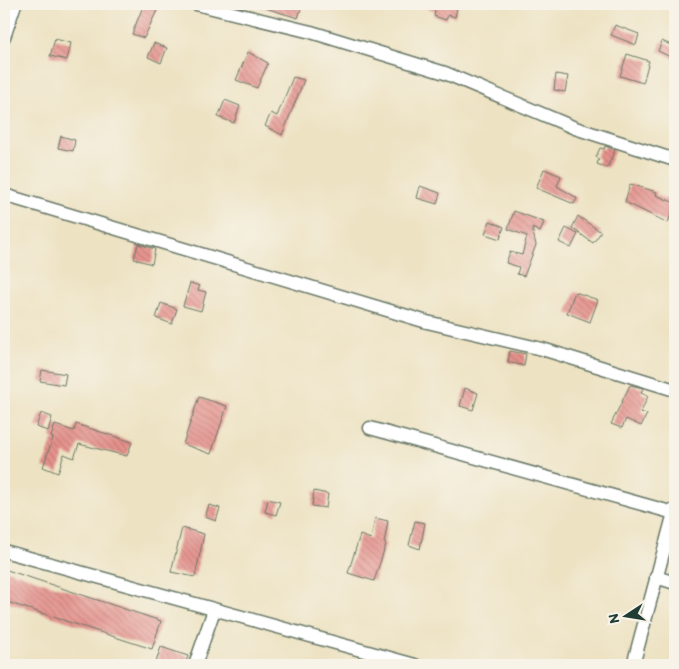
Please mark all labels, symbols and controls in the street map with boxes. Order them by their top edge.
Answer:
north arrow [602,592,652,642]
text: N [604,612,623,625]

